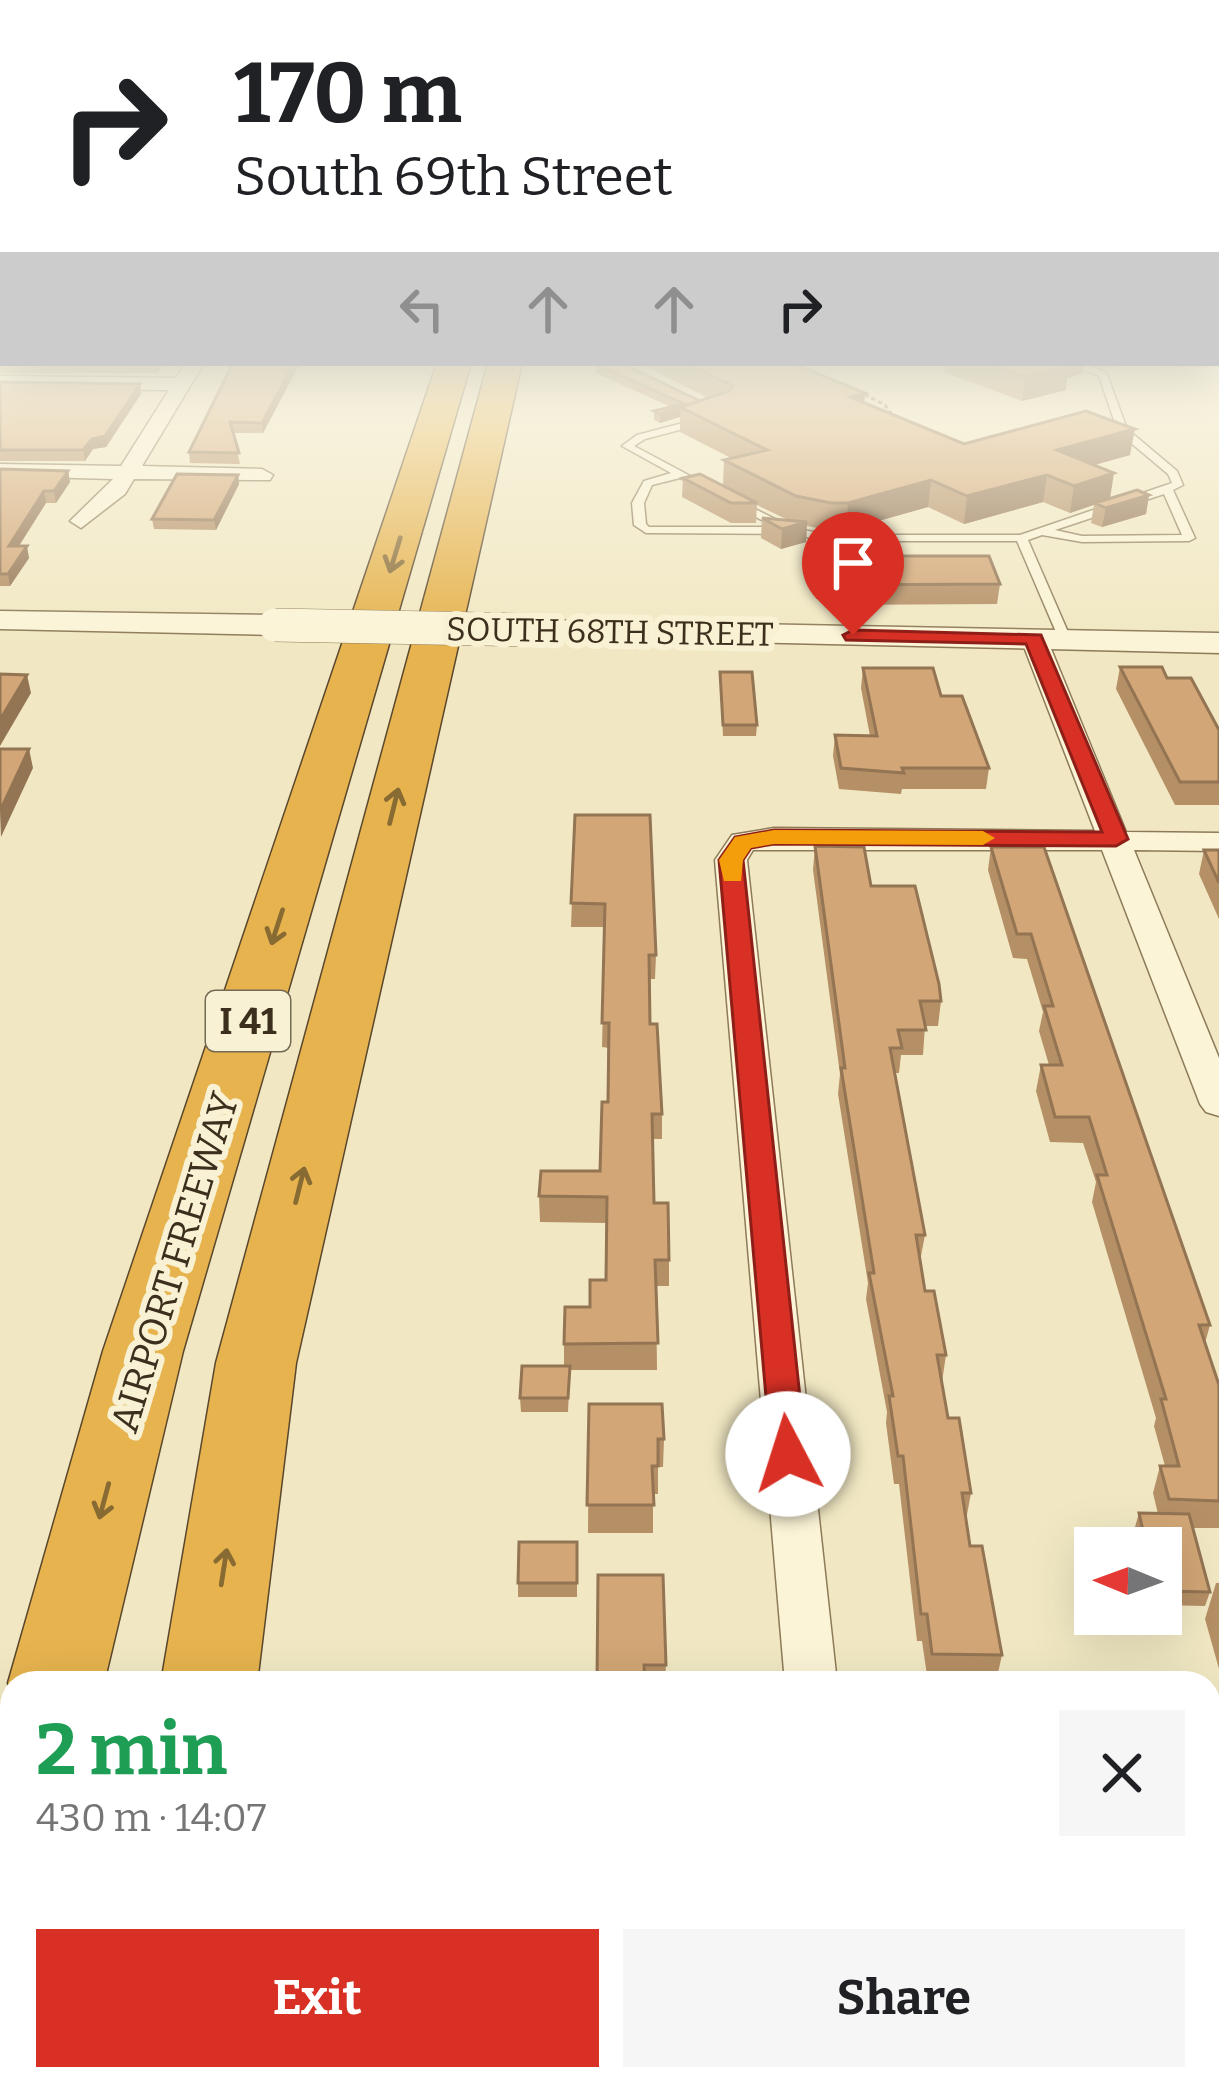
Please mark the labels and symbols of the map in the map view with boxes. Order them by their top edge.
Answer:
pin [802,512,904,635]
one-way arrow [382,535,404,573]
street label: SOUTH 68TH STREET [446,609,774,655]
one-way arrow [385,788,407,826]
one-way arrow [265,907,287,945]
road number: I 41 [206,991,290,1051]
street label: AIRPORT FREEWAY [101,1087,248,1438]
one-way arrow [290,1167,312,1205]
position arrow [725,1391,851,1517]
one-way arrow [92,1482,114,1520]
north arrow [1074,1527,1182,1635]
one-way arrow [213,1548,236,1587]

